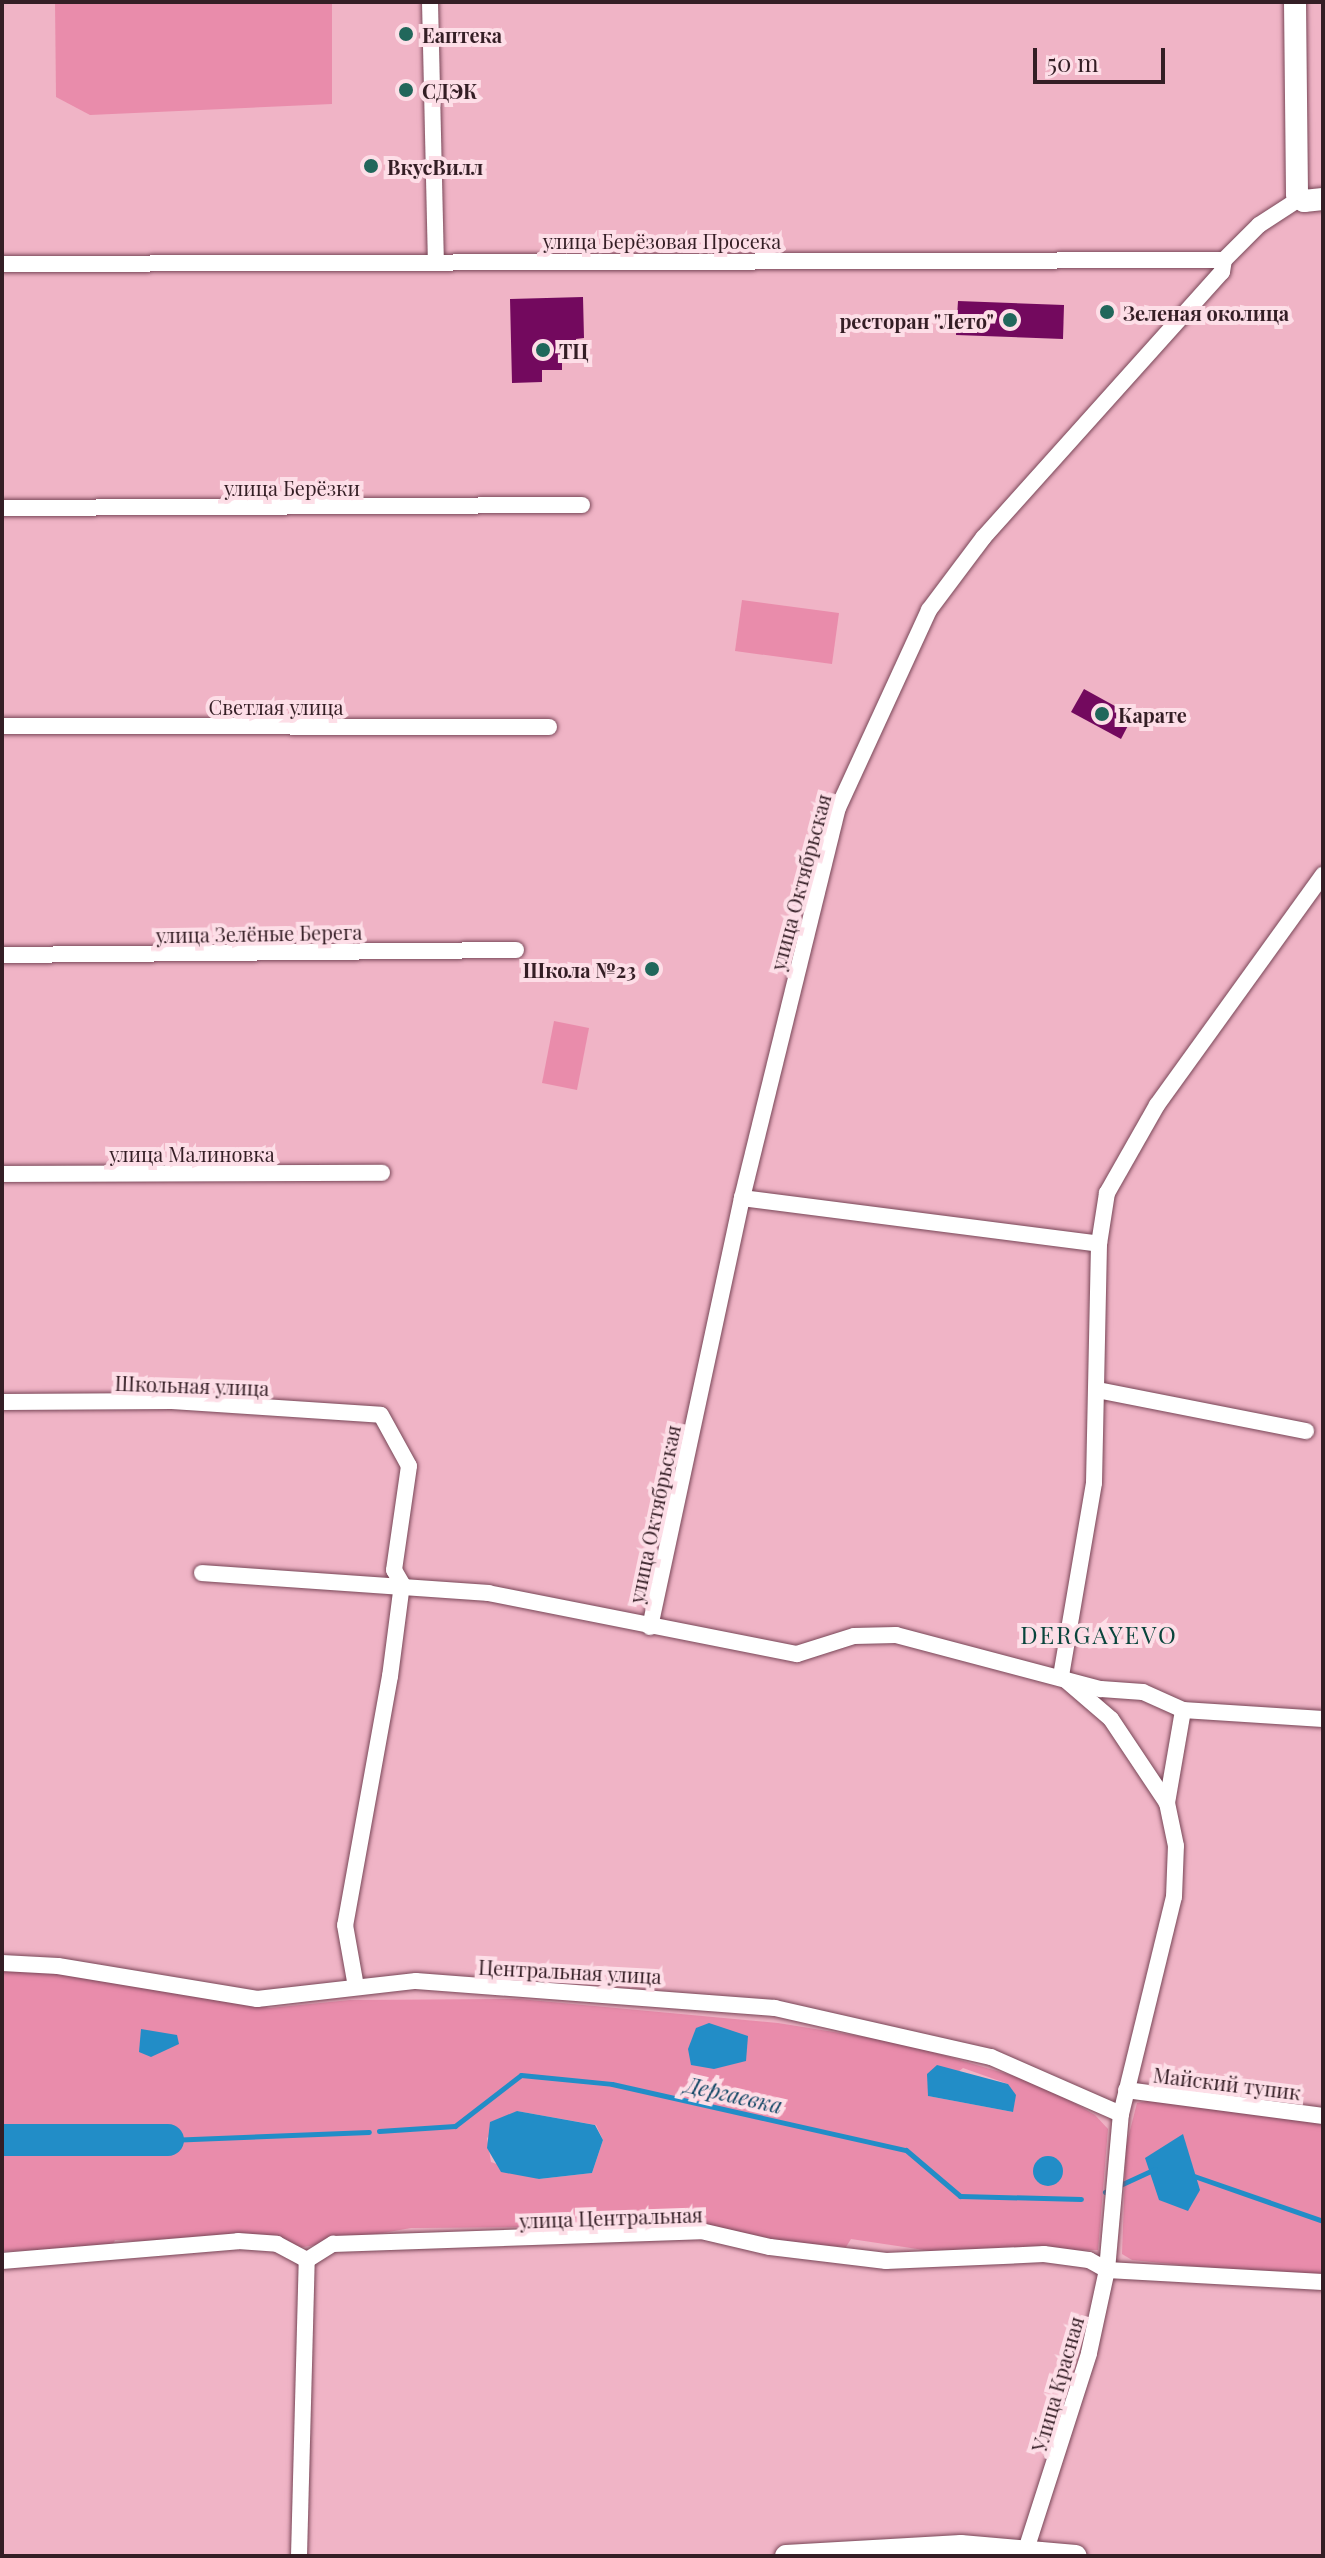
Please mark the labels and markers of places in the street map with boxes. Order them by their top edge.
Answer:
place label: Еаптека [422,22,502,46]
marker: Еаптека [397,25,415,43]
place label: СДЭК [422,78,478,102]
marker: СДЭК [397,81,415,99]
place label: ВкусВилл [387,154,483,178]
marker: ВкусВилл [362,157,380,175]
place label: Зеленая околица [1123,300,1289,324]
marker: Зеленая околица [1098,303,1116,321]
place label: ресторан "Лето" [839,308,994,332]
marker: ресторан "Лето" [1001,311,1019,329]
place label: ТЦ [559,338,589,362]
marker: ТЦ [534,341,552,359]
place label: Карате [1118,702,1187,726]
marker: Карате [1093,705,1111,723]
place label: Школа №23 [523,957,636,981]
marker: Школа №23 [643,960,661,978]

